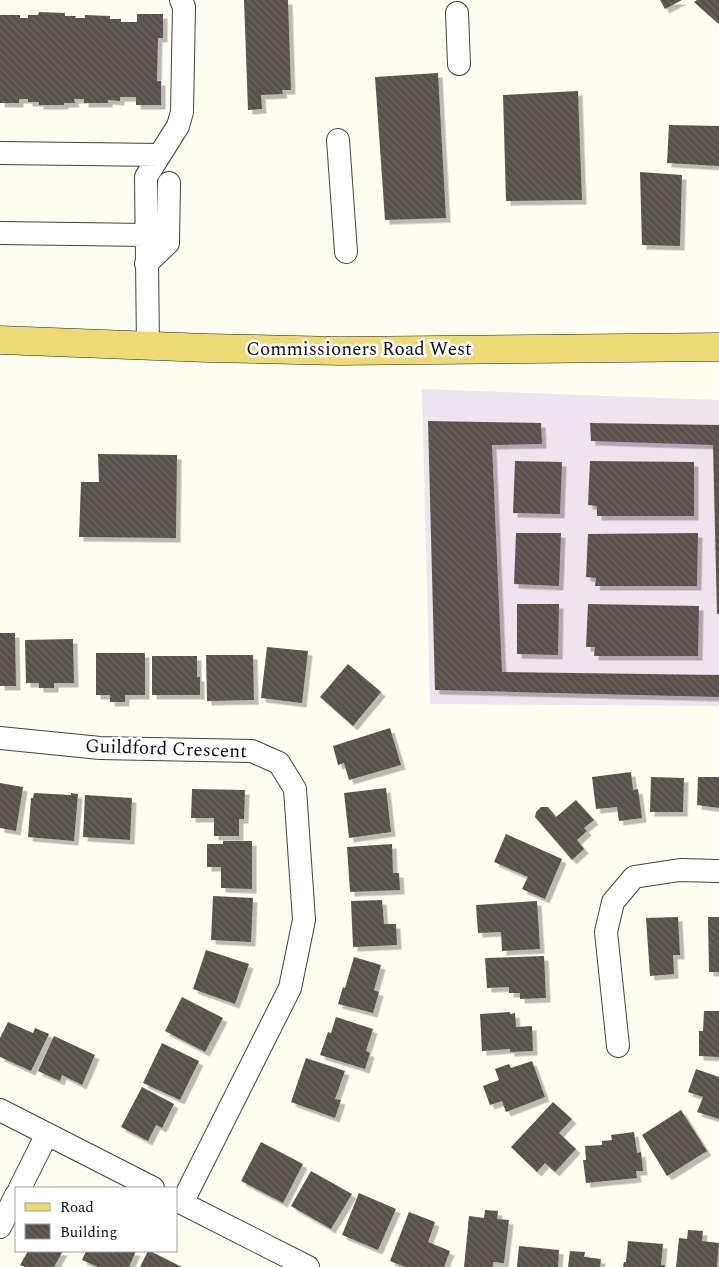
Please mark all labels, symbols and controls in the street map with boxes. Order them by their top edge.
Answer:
street label: Commissioners Road West [246,335,472,364]
street label: Guildford Crescent [85,732,248,766]
legend [15,1187,178,1252]
text: Road [60,1196,94,1219]
text: Building [60,1221,117,1244]

